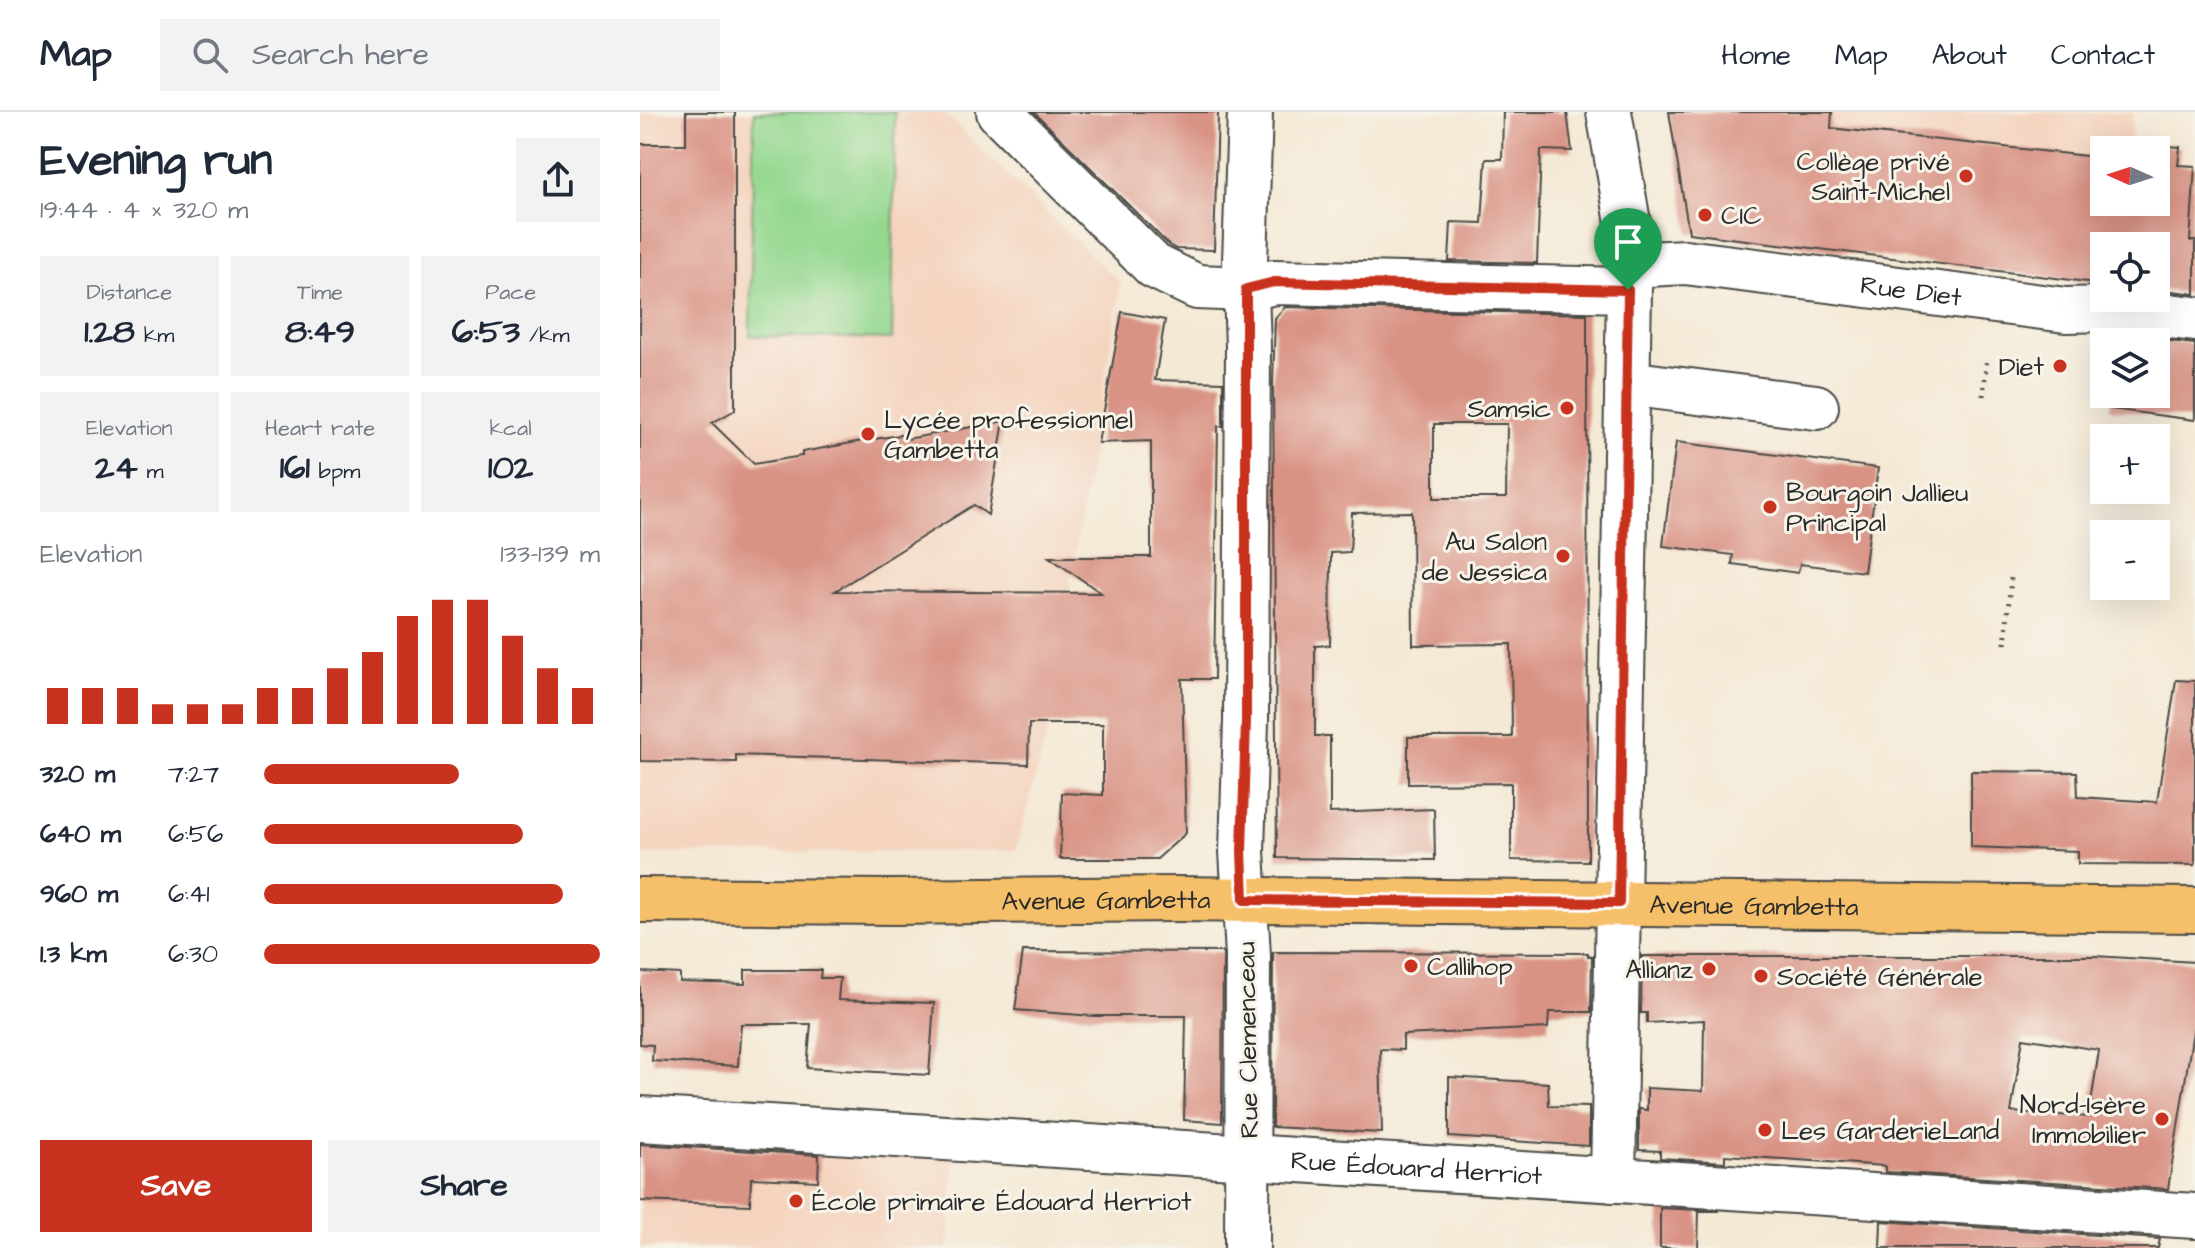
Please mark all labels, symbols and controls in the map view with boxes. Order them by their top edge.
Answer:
search box [160,19,720,91]
text: Map [40,29,112,81]
icon: search [188,33,232,77]
text: Search here [252,34,429,76]
text: Home [1721,36,1791,75]
text: Map [1835,36,1888,75]
text: About [1932,36,2007,75]
text: Contact [2051,36,2155,75]
text: Evening run [40,131,272,192]
north arrow [2090,136,2170,216]
map controls [2090,136,2170,600]
button: share [516,138,600,222]
place label: Collège privé Saint-Michel [1797,144,1950,210]
marker: Collège privé Saint-Michel [1957,167,1975,185]
text: 19:44 · 4 × 320 m [40,192,248,228]
place label: CIC [1721,198,1762,234]
marker: CIC [1696,206,1714,224]
pin [1594,208,1662,290]
icon: arrive [1606,220,1650,264]
button: locate [2090,232,2170,312]
street label: Rue Diet [1858,267,1964,316]
text: Distance [87,277,172,308]
text: Time [297,277,343,308]
text: Pace [485,277,536,308]
text: 1.28 [84,308,135,356]
text: 8:49 [285,308,355,356]
text: 6:53 [452,308,520,356]
text: km [135,320,174,351]
text: /km [520,320,570,351]
button: layers [2090,328,2170,408]
place label: Diet [1999,349,2044,385]
marker: Diet [2051,357,2069,375]
place label: Samsic [1467,391,1551,427]
marker: Samsic [1558,399,1576,417]
place label: Lycée professionnel Gambetta [884,402,1133,468]
text: Elevation [86,413,173,444]
text: Heart rate [265,413,375,444]
text: kcal [490,413,532,444]
button: + [2090,424,2170,504]
marker: Lycée professionnel Gambetta [859,425,877,443]
text: 24 [95,444,138,492]
text: 161 [280,444,310,492]
text: 102 [488,444,533,492]
text: m [138,456,164,487]
text: bpm [310,456,360,487]
place label: Bourgoin Jallieu Principal [1786,475,1968,541]
marker: Bourgoin Jallieu Principal [1761,498,1779,516]
button: − [2090,520,2170,600]
place label: Au Salon de Jessica [1422,524,1547,590]
text: Elevation [40,536,142,572]
text: 133–139 m [500,536,600,572]
marker: Au Salon de Jessica [1554,547,1572,565]
text: 320 m [40,756,115,792]
text: 7:27 [168,756,219,792]
text: 640 m [40,816,121,852]
text: 6:56 [168,816,223,852]
text: 960 m [40,876,118,912]
text: 6:41 [168,876,210,912]
street label: Avenue Gambetta [1001,882,1211,920]
street label: Avenue Gambetta [1649,887,1859,925]
text: 1.3 km [40,936,107,972]
text: 6:30 [168,936,218,972]
street label: Rue Clemenceau [1228,941,1268,1139]
place label: Callihop [1427,949,1513,985]
place label: Allianz [1625,952,1693,988]
marker: Callihop [1402,957,1420,975]
place label: Société Générale [1777,959,1983,995]
marker: Allianz [1700,960,1718,978]
marker: Société Générale [1752,967,1770,985]
place label: Nord-Isère Immobilier [2020,1087,2146,1153]
marker: Nord-Isère Immobilier [2153,1110,2171,1128]
place label: Les GarderieLand [1781,1113,1999,1149]
marker: Les GarderieLand [1756,1121,1774,1139]
button: Save [40,1140,312,1232]
button: Share [328,1140,600,1232]
street label: Rue Édouard Herriot [1290,1143,1544,1194]
place label: École primaire Édouard Herriot [812,1184,1192,1220]
marker: École primaire Édouard Herriot [787,1192,805,1210]

